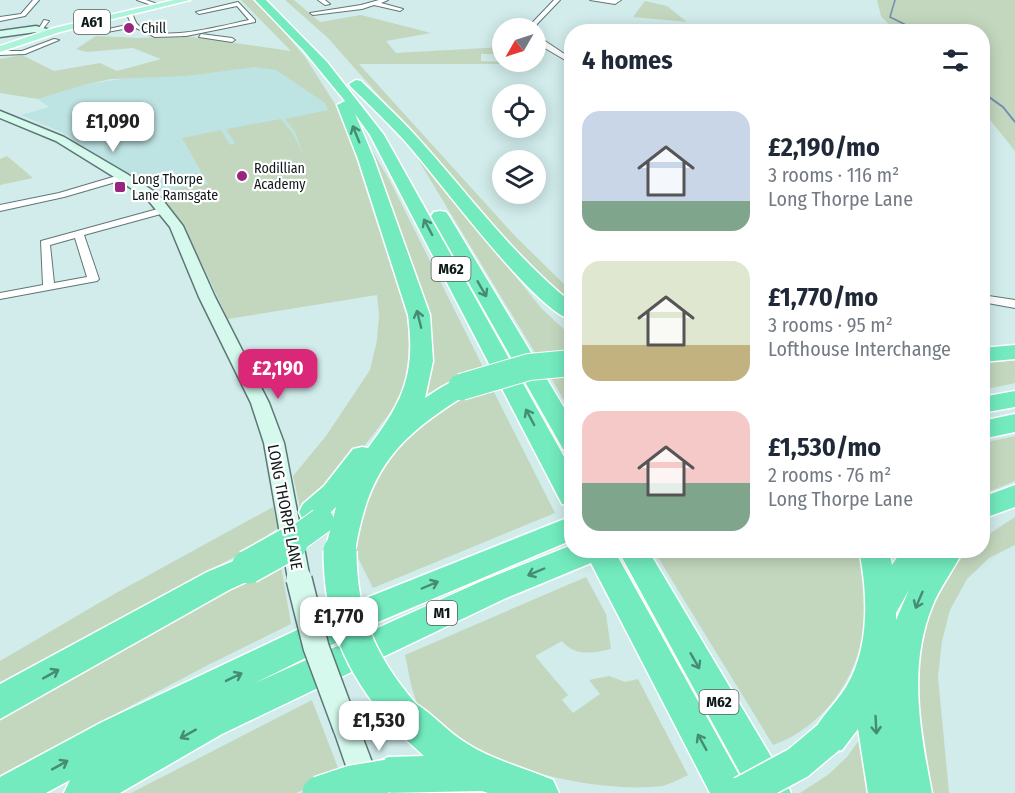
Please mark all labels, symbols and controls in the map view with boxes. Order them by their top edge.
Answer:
road number: A61 [74,10,110,34]
north arrow [492,18,546,72]
map controls [492,18,546,204]
place label: Chill [141,20,167,37]
marker: Chill [122,21,136,35]
icon: filters [939,44,972,77]
text: 4 homes [582,45,673,76]
button: locate [492,84,546,138]
pin: £1,090 [64,102,162,153]
text: £1,090 [86,109,140,133]
one-way arrow [350,126,361,144]
text: £2,190/mo [768,132,880,163]
icon: home [630,135,702,207]
button: layers [492,150,546,204]
place label: Rodillian Academy [254,160,306,193]
text: 3 rooms · 116 m² [768,163,899,187]
marker: Rodillian Academy [235,169,249,183]
place label: Long Thorpe Lane Ramsgate [132,171,218,204]
marker: Long Thorpe Lane Ramsgate [113,180,127,194]
text: Long Thorpe Lane [768,187,913,211]
one-way arrow [422,218,433,236]
road number: M62 [432,257,470,281]
one-way arrow [477,279,488,297]
text: £1,770/mo [768,282,878,313]
icon: home [630,285,702,357]
one-way arrow [412,310,424,329]
text: 3 rooms · 95 m² [768,313,893,337]
text: Lofthouse Interchange [768,337,951,361]
pin: £2,190 [229,349,327,400]
text: £2,190 [252,356,304,380]
one-way arrow [524,409,535,427]
text: £1,530/mo [768,432,881,463]
icon: home [630,435,702,507]
street label: LONG THORPE LANE [264,443,306,571]
text: 2 rooms · 76 m² [768,463,891,487]
text: Long Thorpe Lane [768,487,913,511]
one-way arrow [527,567,545,579]
one-way arrow [420,579,439,590]
one-way arrow [913,591,925,609]
pin: £1,770 [290,597,388,648]
road number: M1 [427,601,457,625]
text: £1,770 [314,604,364,628]
one-way arrow [689,652,701,669]
one-way arrow [42,668,59,680]
one-way arrow [224,670,242,682]
road number: M62 [700,690,738,714]
pin: £1,530 [330,701,428,752]
text: £1,530 [353,708,405,732]
one-way arrow [870,715,881,735]
one-way arrow [180,728,197,740]
one-way arrow [696,733,707,751]
one-way arrow [51,759,68,771]

